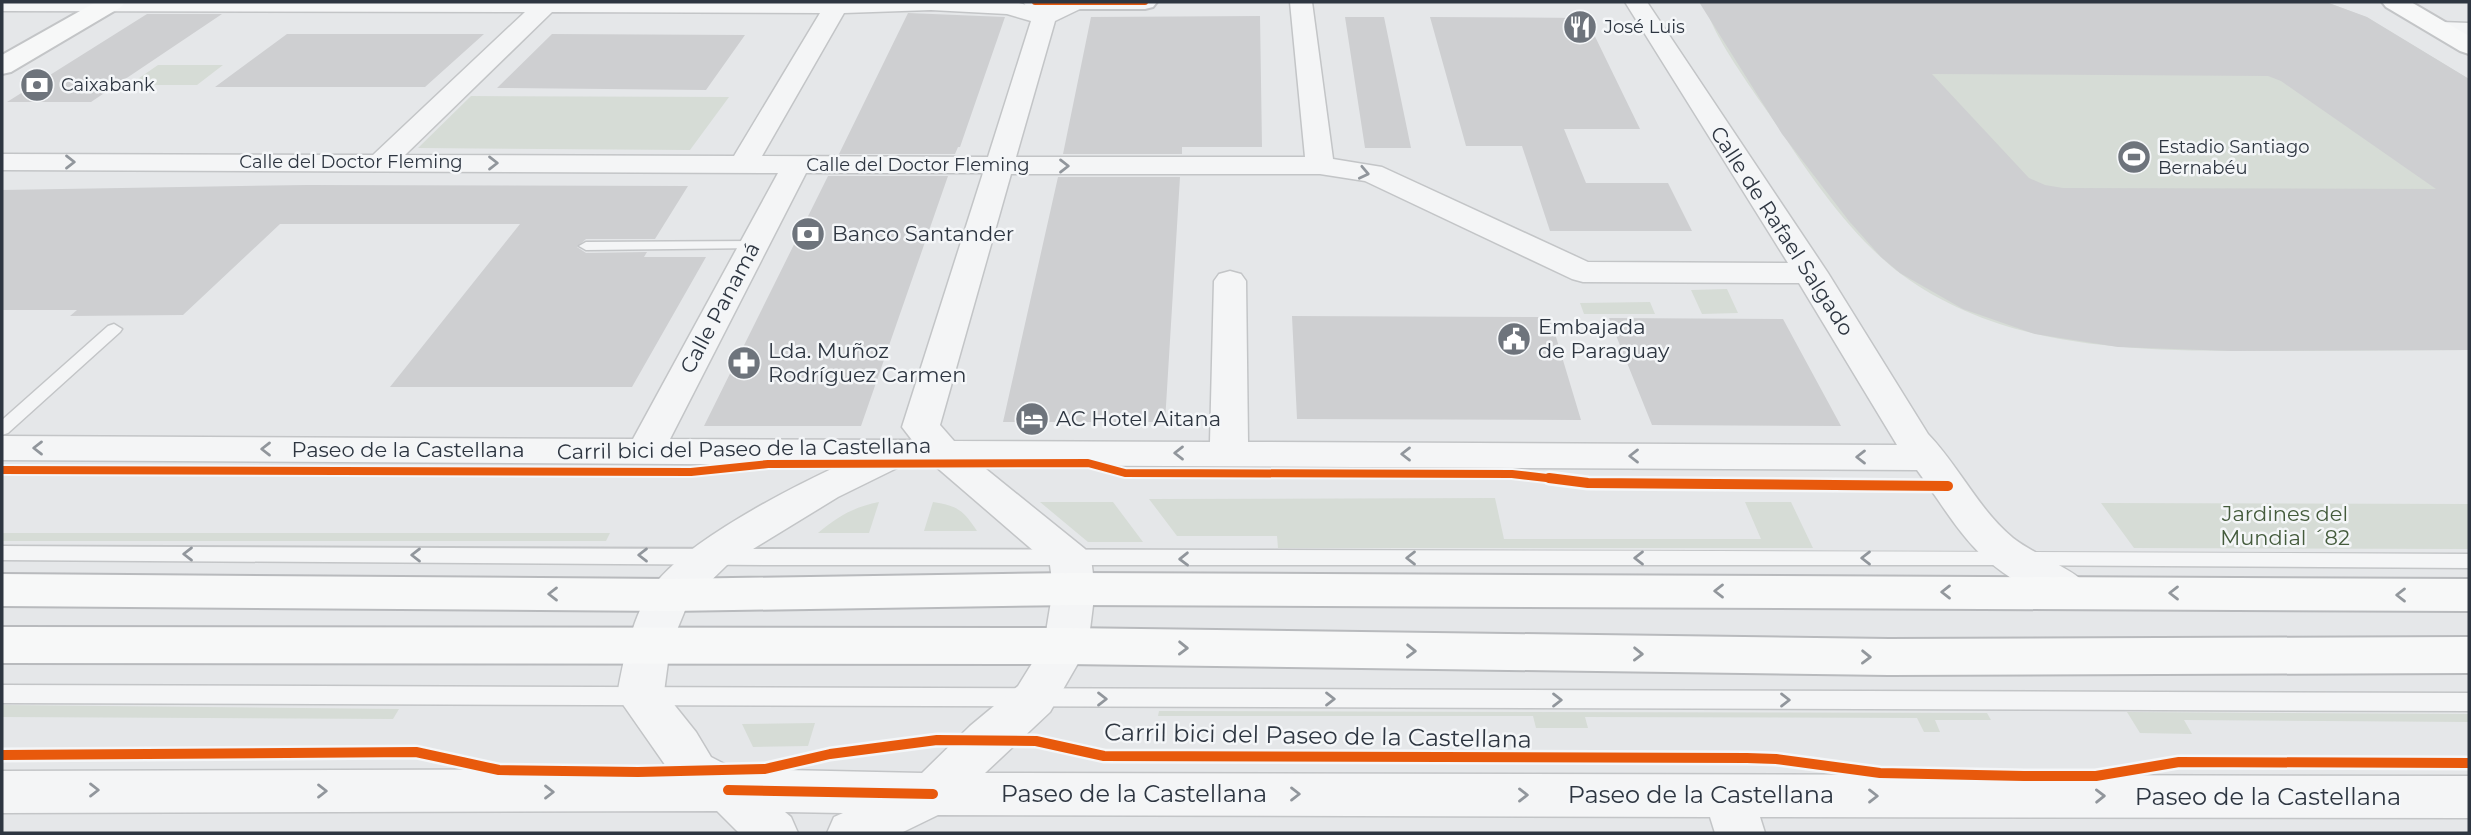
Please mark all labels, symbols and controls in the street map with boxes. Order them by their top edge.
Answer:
restaurant icon: José Luis [1561,8,1599,46]
place label: José Luis [1603,16,1685,38]
bank icon: Caixabank [18,66,56,104]
place label: Caixabank [61,74,155,96]
street label: Calle de Rafael Salgado [1705,121,1860,340]
place label: Estadio Santiago Bernabéu [2158,136,2310,179]
sports icon: Estadio Santiago Bernabéu [2115,138,2153,176]
street label: Calle del Doctor Fleming [239,151,463,173]
one-way arrow [65,154,76,170]
street label: Calle del Doctor Fleming [806,154,1030,176]
one-way arrow [489,155,499,171]
one-way arrow [1059,158,1070,174]
one-way arrow [1358,164,1370,179]
bank icon: Banco Santander [789,215,827,253]
place label: Banco Santander [832,221,1014,246]
street label: Calle Panamá [674,238,765,378]
place label: Embajada de Paraguay [1538,314,1670,363]
public building icon: Embajada de Paraguay [1495,320,1533,358]
place label: Lda. Muñoz Rodríguez Carmen [768,338,966,387]
pharmacy icon: Lda. Muñoz Rodríguez Carmen [725,344,763,382]
hotel icon: AC Hotel Aitana [1013,400,1051,438]
place label: AC Hotel Aitana [1056,406,1221,431]
street label: Carril bici del Paseo de la Castellana [557,433,931,464]
street label: Paseo de la Castellana [291,437,525,462]
one-way arrow [33,440,43,456]
one-way arrow [260,441,271,457]
one-way arrow [1173,445,1184,461]
one-way arrow [1401,446,1411,462]
one-way arrow [1628,448,1639,464]
one-way arrow [1856,449,1866,465]
park label: Jardines del Mundial ´82 [2220,501,2350,550]
one-way arrow [183,546,193,562]
one-way arrow [410,547,421,562]
one-way arrow [638,547,648,563]
one-way arrow [1406,550,1416,566]
one-way arrow [1633,550,1644,566]
one-way arrow [1861,550,1871,566]
one-way arrow [1178,551,1189,566]
one-way arrow [1713,584,1724,599]
one-way arrow [1940,584,1951,600]
one-way arrow [2168,585,2178,601]
one-way arrow [547,586,558,602]
one-way arrow [2395,587,2406,602]
one-way arrow [1178,640,1189,656]
one-way arrow [1406,643,1416,659]
one-way arrow [1633,646,1644,661]
one-way arrow [1860,649,1871,664]
one-way arrow [1097,691,1108,707]
one-way arrow [1324,692,1335,707]
one-way arrow [1552,692,1563,708]
one-way arrow [1780,692,1790,708]
street label: Carril bici del Paseo de la Castellana [1104,717,1532,754]
street label: Paseo de la Castellana [1001,779,1267,808]
street label: Paseo de la Castellana [1568,780,1834,809]
one-way arrow [90,782,100,798]
street label: Paseo de la Castellana [2135,782,2401,811]
one-way arrow [317,783,328,799]
one-way arrow [545,784,555,800]
one-way arrow [1291,786,1301,802]
one-way arrow [1518,787,1529,803]
one-way arrow [1868,788,1879,804]
one-way arrow [2095,789,2106,804]

